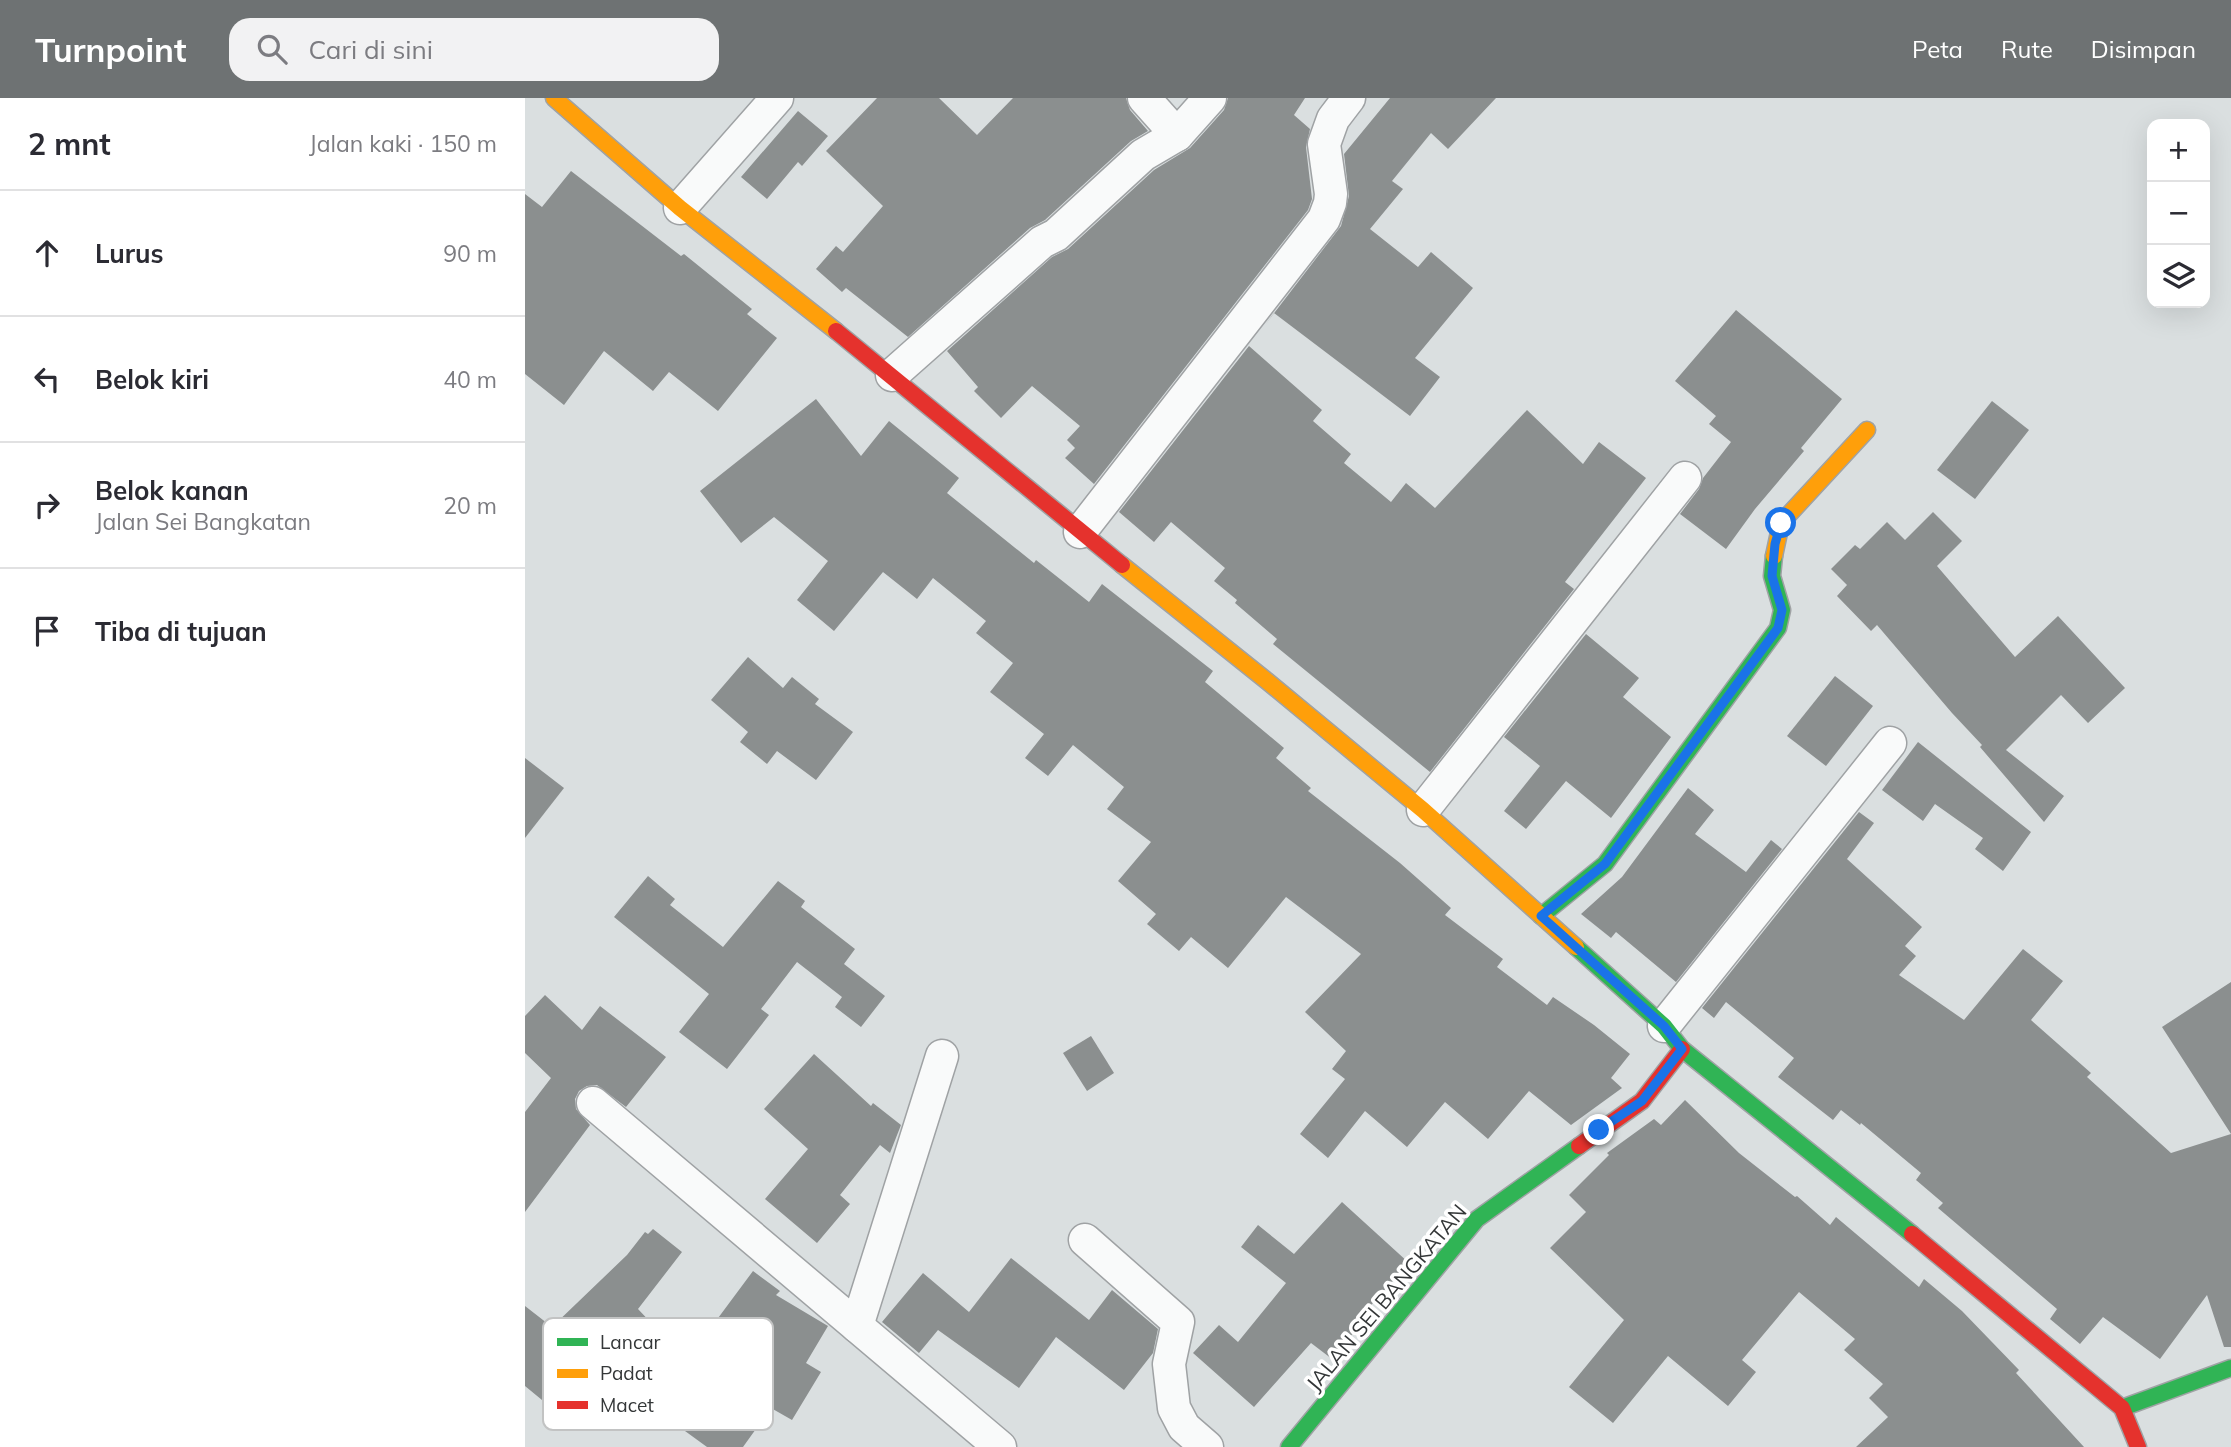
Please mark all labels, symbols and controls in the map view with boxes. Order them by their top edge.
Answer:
search box [229,18,719,81]
text: Turnpoint [35,29,187,70]
icon: search [253,30,291,68]
text: Cari di sini [309,33,433,66]
text: Peta [1912,34,1963,64]
text: Rute [2001,34,2053,64]
text: Disimpan [2091,34,2196,64]
map controls [2147,119,2210,308]
button: + [2147,119,2210,182]
text: 2 mnt [28,125,111,163]
text: Jalan kaki · 150 m [309,129,497,158]
button: − [2147,182,2210,245]
icon: ahead [28,234,66,272]
text: Lurus [95,237,164,270]
text: 90 m [443,239,497,268]
button: layers [2147,245,2210,308]
icon: left [28,360,66,398]
text: Belok kiri [95,363,209,396]
text: 40 m [443,365,497,394]
text: Belok kanan [95,474,249,507]
icon: right [28,486,66,524]
text: 20 m [443,491,497,520]
text: Jalan Sei Bangkatan [95,507,311,536]
route start [1765,507,1796,538]
icon: arrive [28,612,66,650]
text: Tiba di tujuan [95,615,267,648]
route end [1583,1114,1614,1145]
street label: JALAN SEI BANGKATAN [1300,1198,1472,1396]
legend [543,1318,773,1430]
text: Lancar [600,1330,661,1354]
text: Padat [600,1361,653,1385]
text: Macet [600,1393,654,1417]

